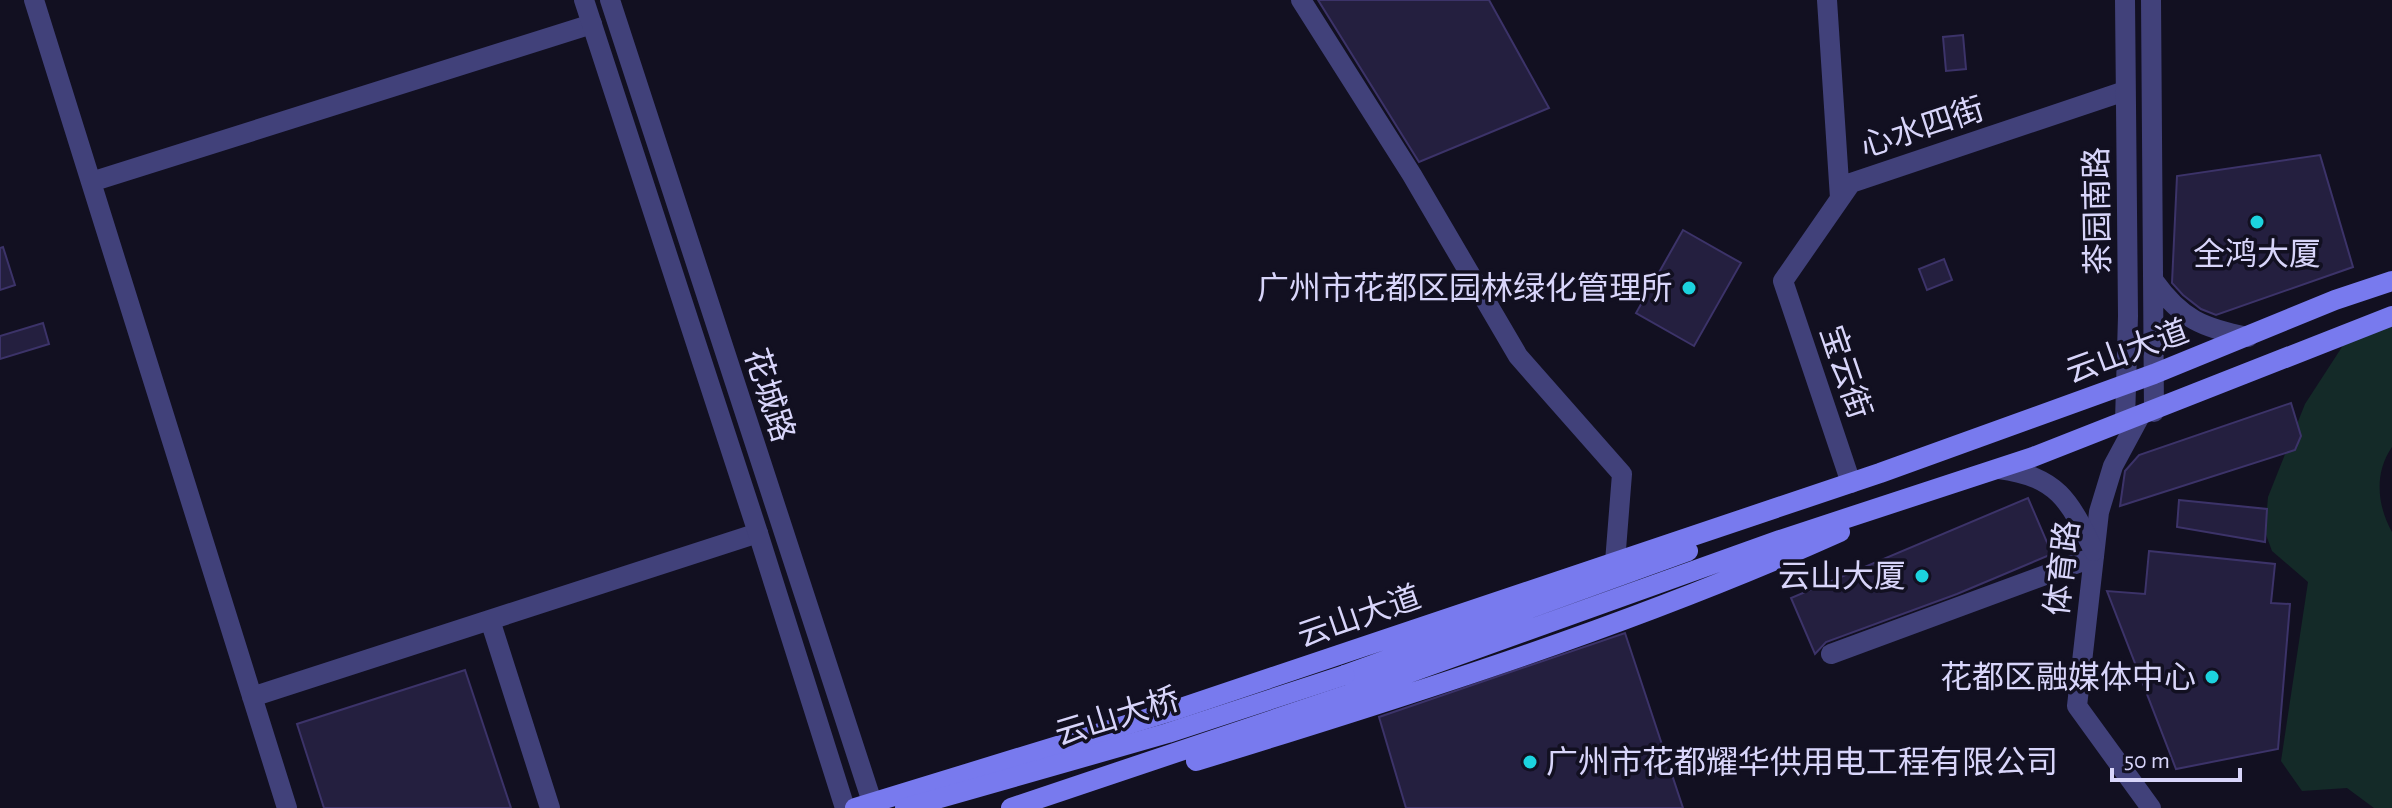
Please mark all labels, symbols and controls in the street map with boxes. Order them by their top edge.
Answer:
street label: 心水四街 [1856,92,1988,163]
street label: 茶园南路 [2079,147,2115,275]
marker: 全鸿大厦 [2248,213,2266,231]
place label: 全鸿大厦 [2193,237,2321,271]
place label: 广州市花都区园林绿化管理所 [1257,271,1673,305]
marker: 广州市花都区园林绿化管理所 [1680,279,1698,297]
street label: 云山大道 [2061,313,2193,389]
street label: 宝云街 [1814,321,1878,423]
street label: 花城路 [739,344,801,446]
street label: 体育路 [2039,518,2085,618]
place label: 云山大厦 [1778,560,1906,593]
marker: 云山大厦 [1913,567,1931,585]
street label: 云山大道 [1293,579,1425,653]
place label: 花都区融媒体中心 [1940,660,2196,694]
marker: 花都区融媒体中心 [2203,668,2221,686]
street label: 云山大桥 [1051,682,1183,751]
scale bar [2112,732,2240,782]
place label: 广州市花都耀华供用电工程有限公司 [1546,745,2058,779]
text: 50 m [2124,749,2170,773]
marker: 广州市花都耀华供用电工程有限公司 [1521,753,1539,771]

